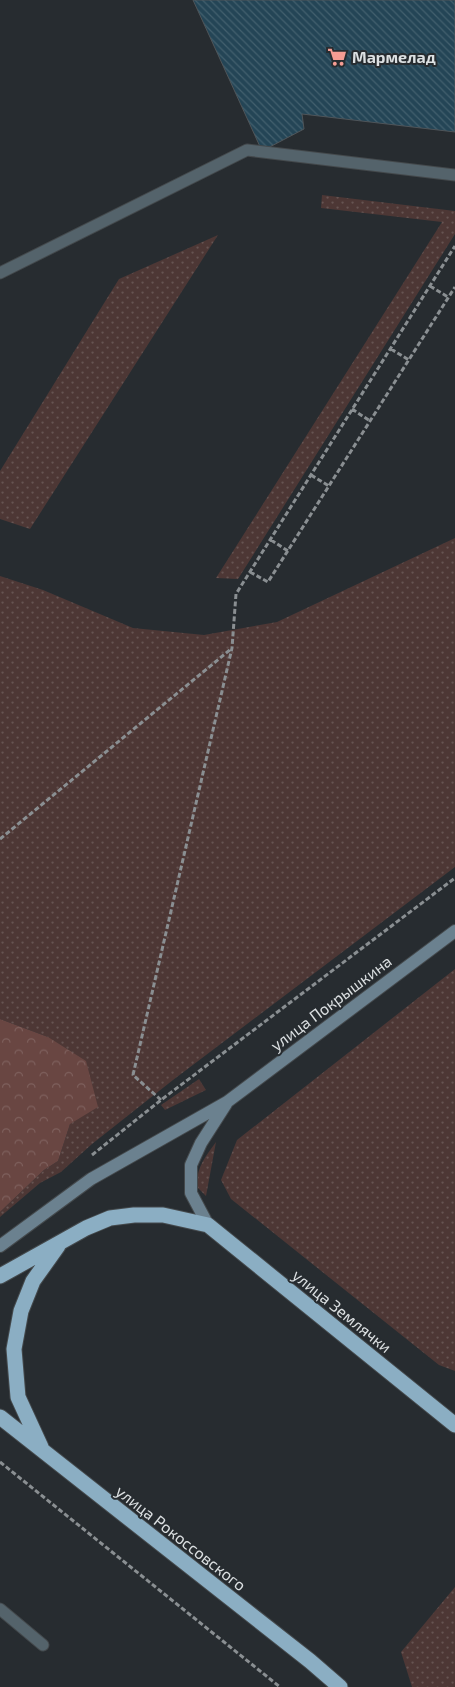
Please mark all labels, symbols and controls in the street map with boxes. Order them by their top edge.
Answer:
supermarket icon: Мармелад [326,46,348,68]
place label: Мармелад [352,47,436,66]
street label: улица Покрышкина [266,951,396,1055]
street label: улица Землячки [288,1265,396,1357]
street label: улица Рокоссовского [112,1481,250,1595]

